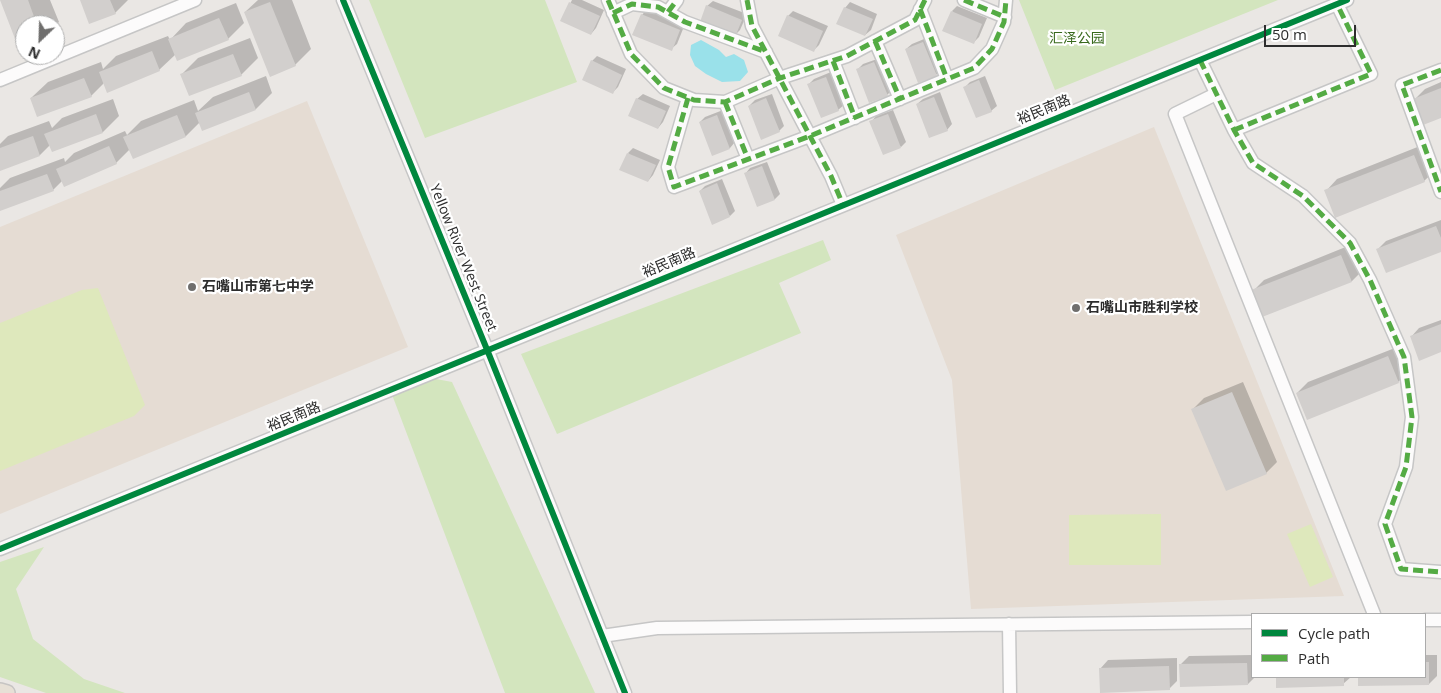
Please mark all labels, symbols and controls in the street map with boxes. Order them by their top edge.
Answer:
north arrow [15,15,65,65]
scale bar [1266,15,1358,47]
text: 50 m [1272,24,1307,44]
park label: 汇泽公园 [1049,31,1105,47]
text: N [25,42,43,64]
street label: 裕民南路 [1015,92,1073,128]
street label: Yellow River West Street [426,182,500,334]
street label: 裕民南路 [640,244,698,282]
place label: 石嘴山市第七中学 [202,279,314,295]
marker: 石嘴山市第七中学 [186,281,198,293]
place label: 石嘴山市胜利学校 [1086,300,1198,316]
marker: 石嘴山市胜利学校 [1070,302,1082,314]
street label: 裕民南路 [265,399,323,435]
legend [1251,613,1426,678]
text: Cycle path [1298,623,1370,643]
text: Path [1298,648,1330,668]

